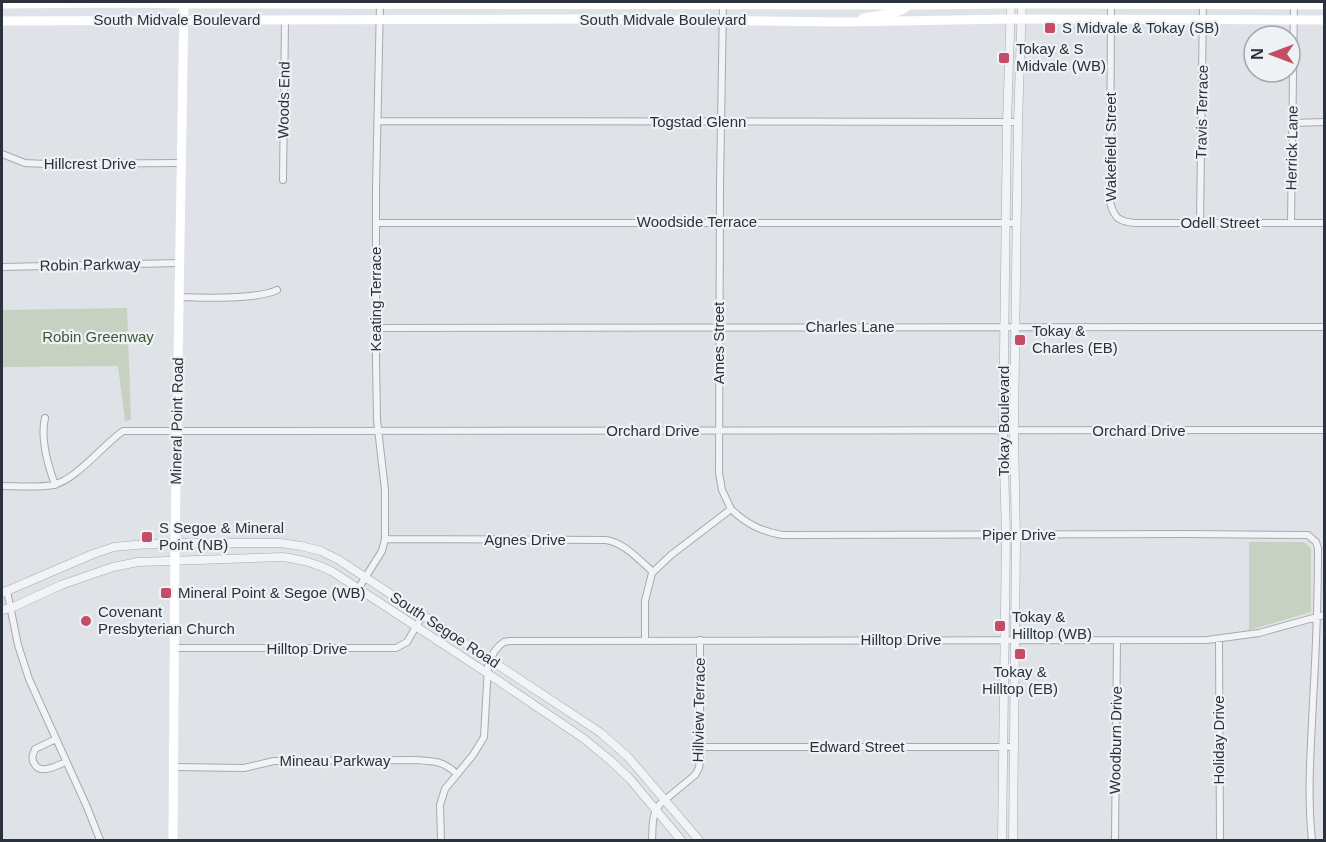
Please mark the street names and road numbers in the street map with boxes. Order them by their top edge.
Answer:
street label: South Midvale Boulevard [94,11,260,28]
street label: South Midvale Boulevard [580,11,746,28]
street label: Woods End [274,61,293,139]
street label: Travis Terrace [1192,65,1211,159]
street label: Wakefield Street [1102,91,1119,202]
street label: Herrick Lane [1282,105,1301,191]
street label: Togstad Glenn [650,113,746,130]
street label: Hillcrest Drive [44,155,136,172]
street label: Woodside Terrace [637,213,757,230]
street label: Odell Street [1180,214,1260,231]
street label: Keating Terrace [367,247,384,351]
street label: Robin Parkway [39,255,141,274]
street label: Ames Street [710,301,727,384]
street label: Charles Lane [805,318,895,335]
street label: Mineral Point Road [167,357,186,485]
street label: Tokay Boulevard [995,366,1012,476]
street label: Orchard Drive [606,422,700,439]
street label: Orchard Drive [1092,422,1186,439]
street label: Piper Drive [982,526,1056,543]
street label: Agnes Drive [484,531,566,548]
street label: South Segoe Road [387,588,503,671]
street label: Hilltop Drive [861,631,941,648]
street label: Hilltop Drive [267,640,347,657]
street label: Hillview Terrace [689,657,708,763]
street label: Woodburn Drive [1106,686,1125,794]
street label: Holiday Drive [1210,695,1227,785]
street label: Edward Street [809,738,905,755]
street label: Mineau Parkway [280,752,391,769]

